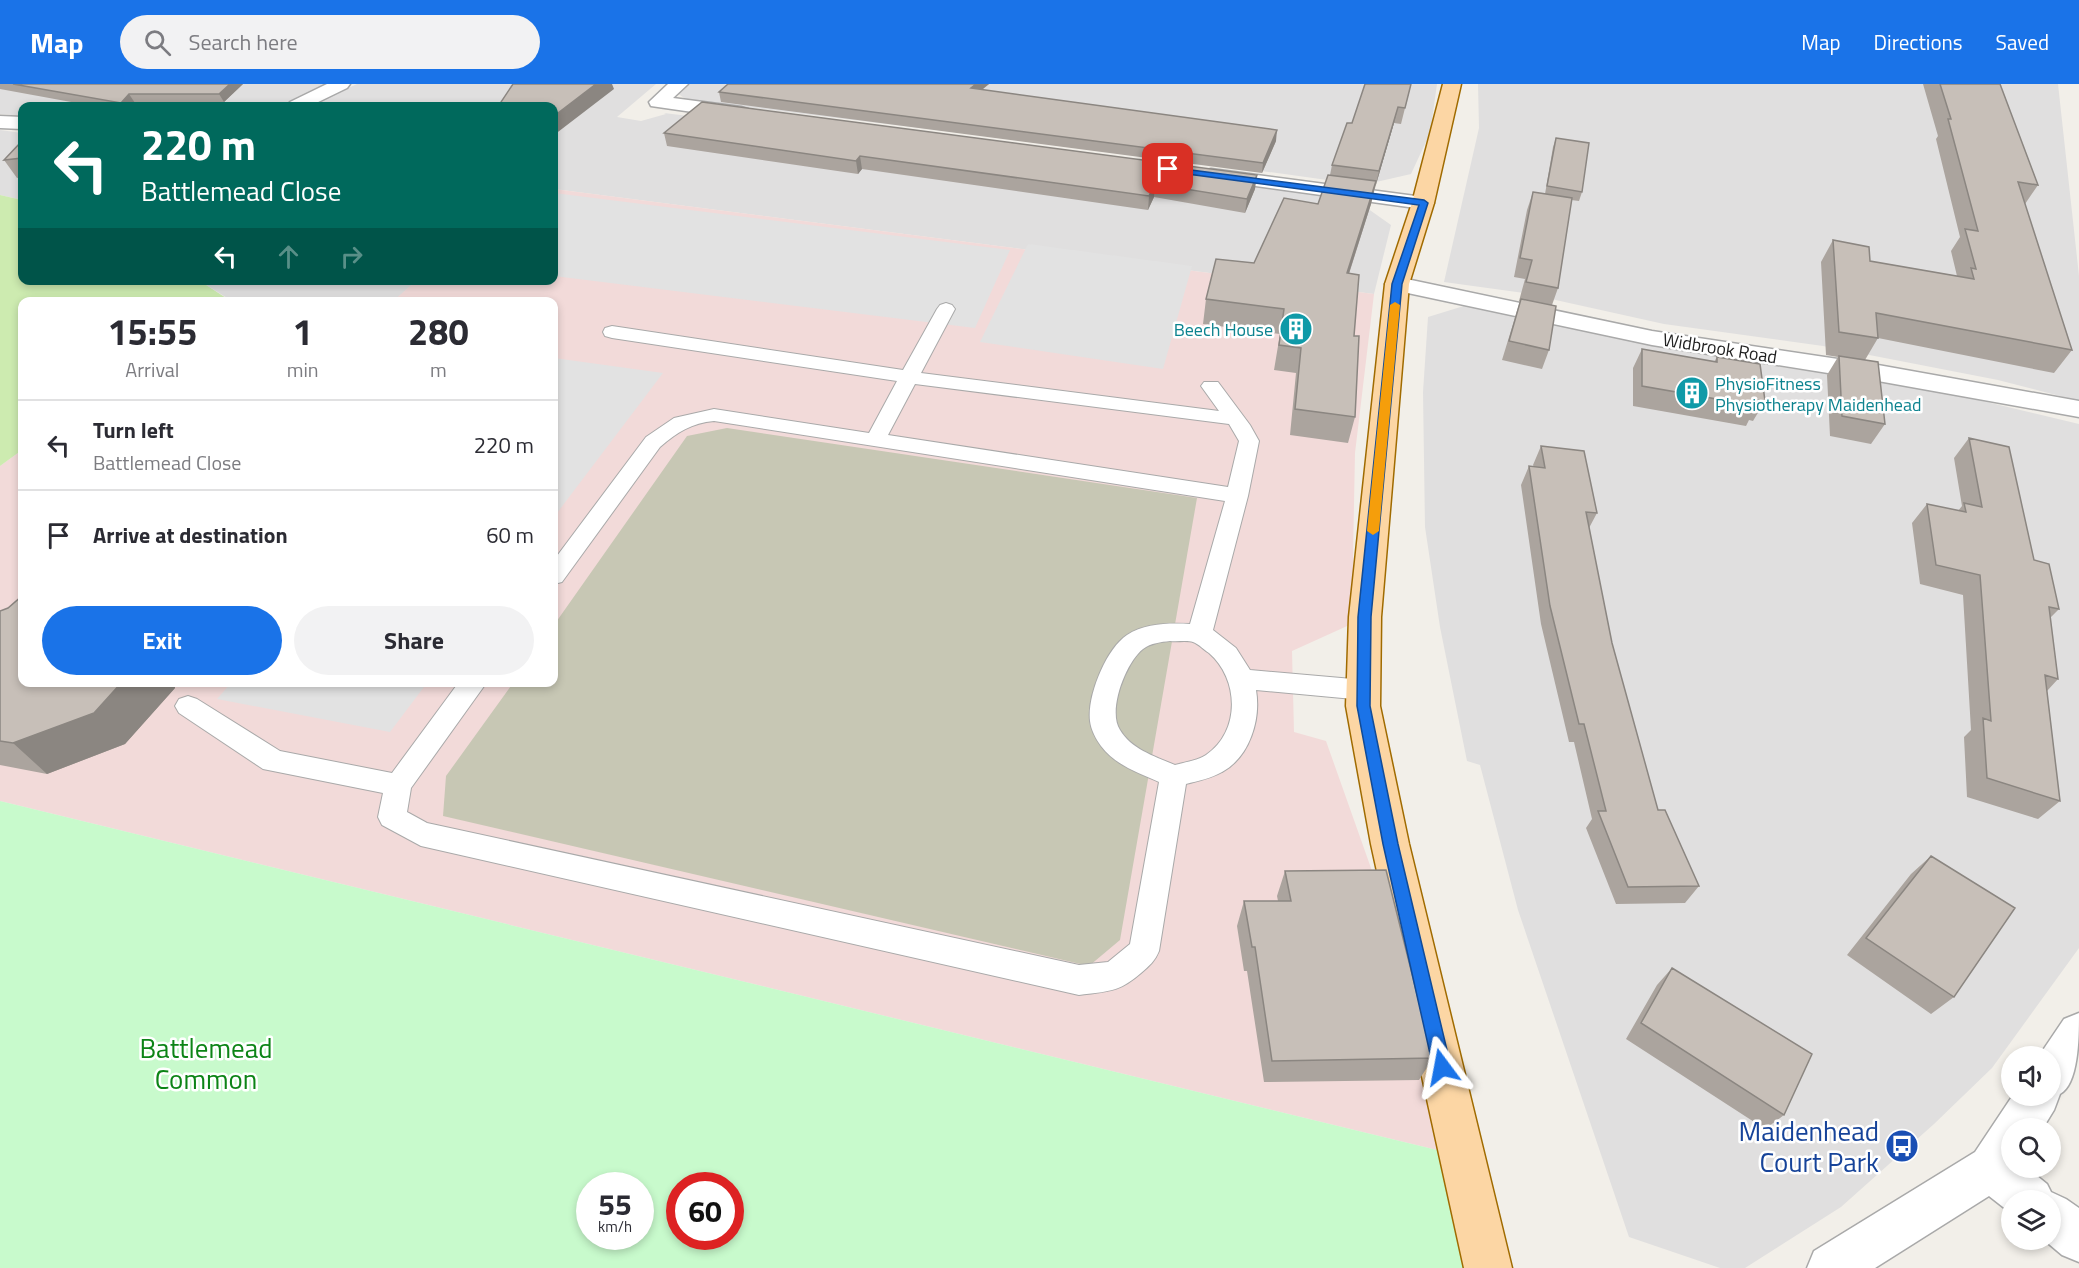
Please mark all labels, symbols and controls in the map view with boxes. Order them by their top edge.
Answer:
search box [120,15,540,69]
text: Map [30,21,84,64]
text: Search here [189,25,298,59]
icon: search [141,26,174,59]
text: Map [1801,26,1841,58]
text: Directions [1874,26,1963,58]
text: Saved [1996,26,2049,58]
text: 220 m [141,112,256,176]
icon: left [42,126,120,204]
pin [1142,143,1193,194]
icon: arrive [1151,152,1184,185]
text: Battlemead Close [141,170,341,211]
icon: left [209,240,242,273]
icon: ahead [272,240,305,273]
icon: right [335,240,368,273]
text: 15:55 [107,304,197,359]
text: 1 [293,304,313,359]
text: 280 [408,304,469,359]
building icon: Beech House [1278,311,1314,347]
place label: Beech House [1174,316,1273,343]
street label: Widbrook Road [1661,326,1779,370]
text: Arrival [125,354,180,385]
text: min [287,354,319,385]
text: m [430,354,447,385]
place label: PhysioFitness Physiotherapy Maidenhead [1715,370,1922,418]
building icon: PhysioFitness Physiotherapy Maidenhead [1674,375,1710,411]
text: Turn left [93,413,174,447]
text: 220 m [474,428,534,462]
icon: left [42,429,75,462]
text: Battlemead Close [93,447,241,478]
text: Arrive at destination [93,518,288,552]
text: 60 m [486,518,534,552]
icon: arrive [42,519,75,552]
button: Exit [42,606,282,675]
button: Share [294,606,534,675]
park label: Battlemead Common [139,1027,273,1099]
position arrow [1410,1035,1474,1099]
map controls [2001,1046,2061,1250]
button: sound [2001,1046,2061,1106]
place label: Maidenhead Court Park [1739,1110,1879,1182]
button: search [2001,1118,2061,1178]
bus stop icon: Maidenhead Court Park [1884,1128,1920,1164]
speed limit sign: 60 [666,1172,744,1250]
text: 55 [598,1181,632,1227]
button: layers [2001,1190,2061,1250]
text: km/h [598,1215,632,1238]

